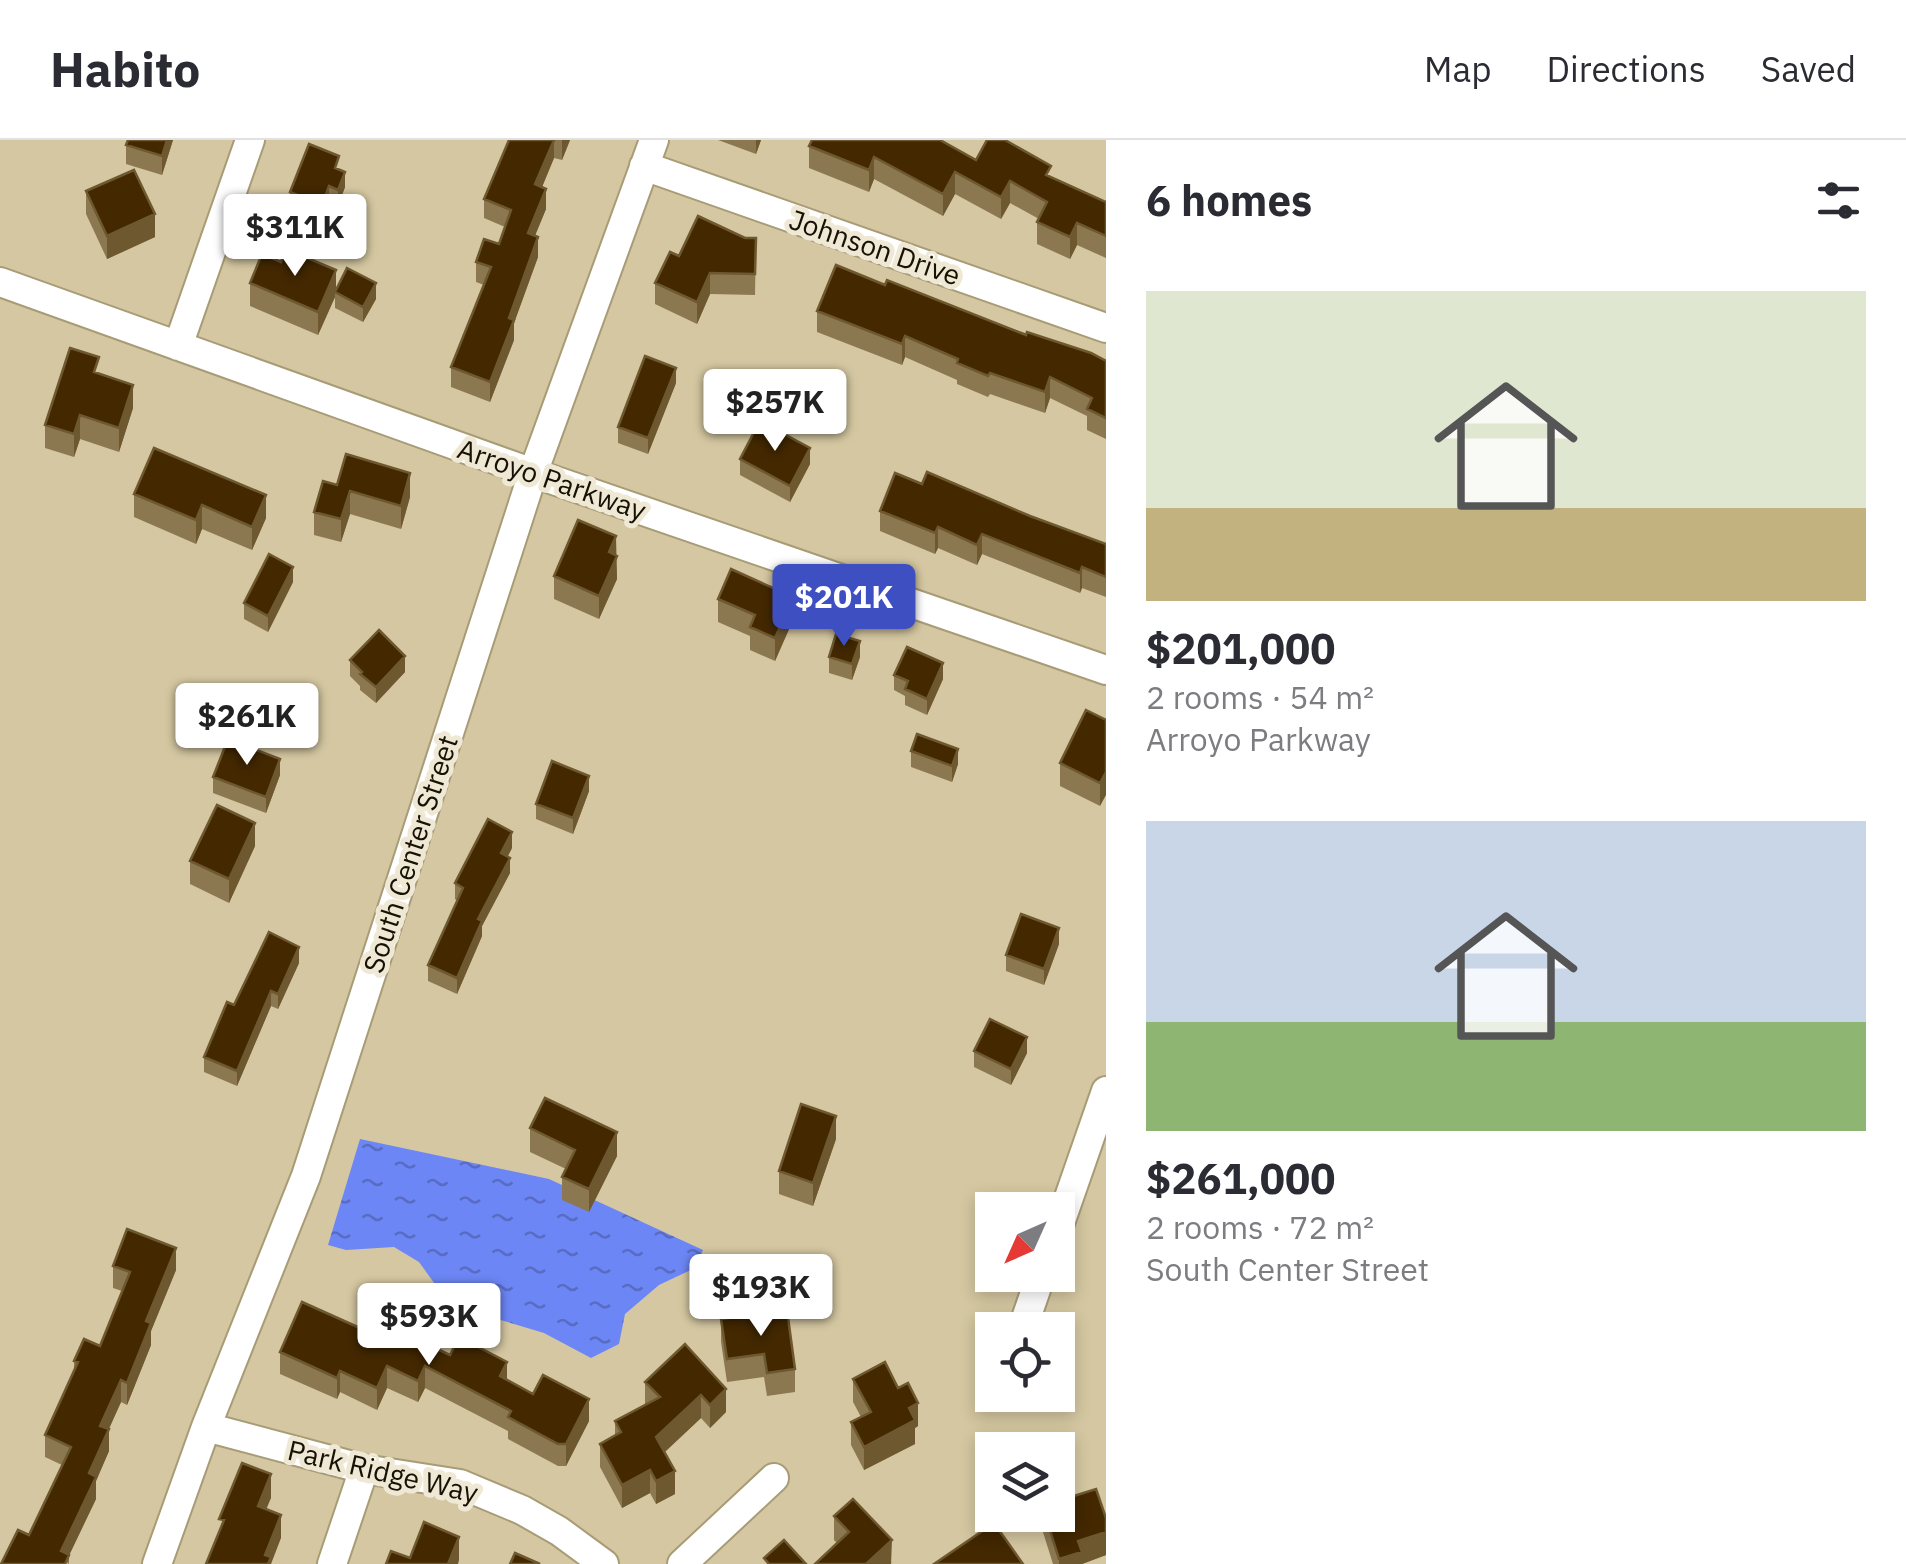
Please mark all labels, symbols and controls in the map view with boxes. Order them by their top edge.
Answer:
text: Habito [50,38,200,100]
text: Map [1424,46,1492,92]
text: Directions [1547,46,1706,92]
text: Saved [1761,46,1856,92]
text: 6 homes [1146,173,1312,228]
icon: filters [1811,173,1866,228]
pin: $311K [225,194,365,279]
street label: Johnson Drive [785,200,965,294]
text: $311K [245,205,345,247]
icon: home [1416,356,1596,536]
pin: $257K [705,369,845,454]
text: $257K [725,380,825,422]
street label: Arroyo Parkway [453,429,651,529]
pin: $201K [774,564,914,649]
text: $201K [794,575,894,617]
text: $201,000 [1146,621,1335,676]
text: 2 rooms · 54 m² [1146,676,1374,718]
pin: $261K [177,683,317,768]
text: $261K [197,694,297,736]
text: Arroyo Parkway [1146,718,1371,760]
street label: South Center Street [354,731,466,977]
icon: home [1416,886,1596,1066]
text: $261,000 [1146,1151,1335,1206]
north arrow [975,1192,1075,1292]
map controls [975,1192,1075,1532]
text: 2 rooms · 72 m² [1146,1206,1374,1248]
text: South Center Street [1146,1248,1429,1290]
pin: $193K [691,1254,831,1339]
text: $193K [711,1265,811,1307]
pin: $593K [359,1283,499,1368]
text: $593K [379,1294,479,1336]
button: locate [975,1312,1075,1412]
street label: Park Ridge Way [284,1431,482,1511]
button: layers [975,1432,1075,1532]

